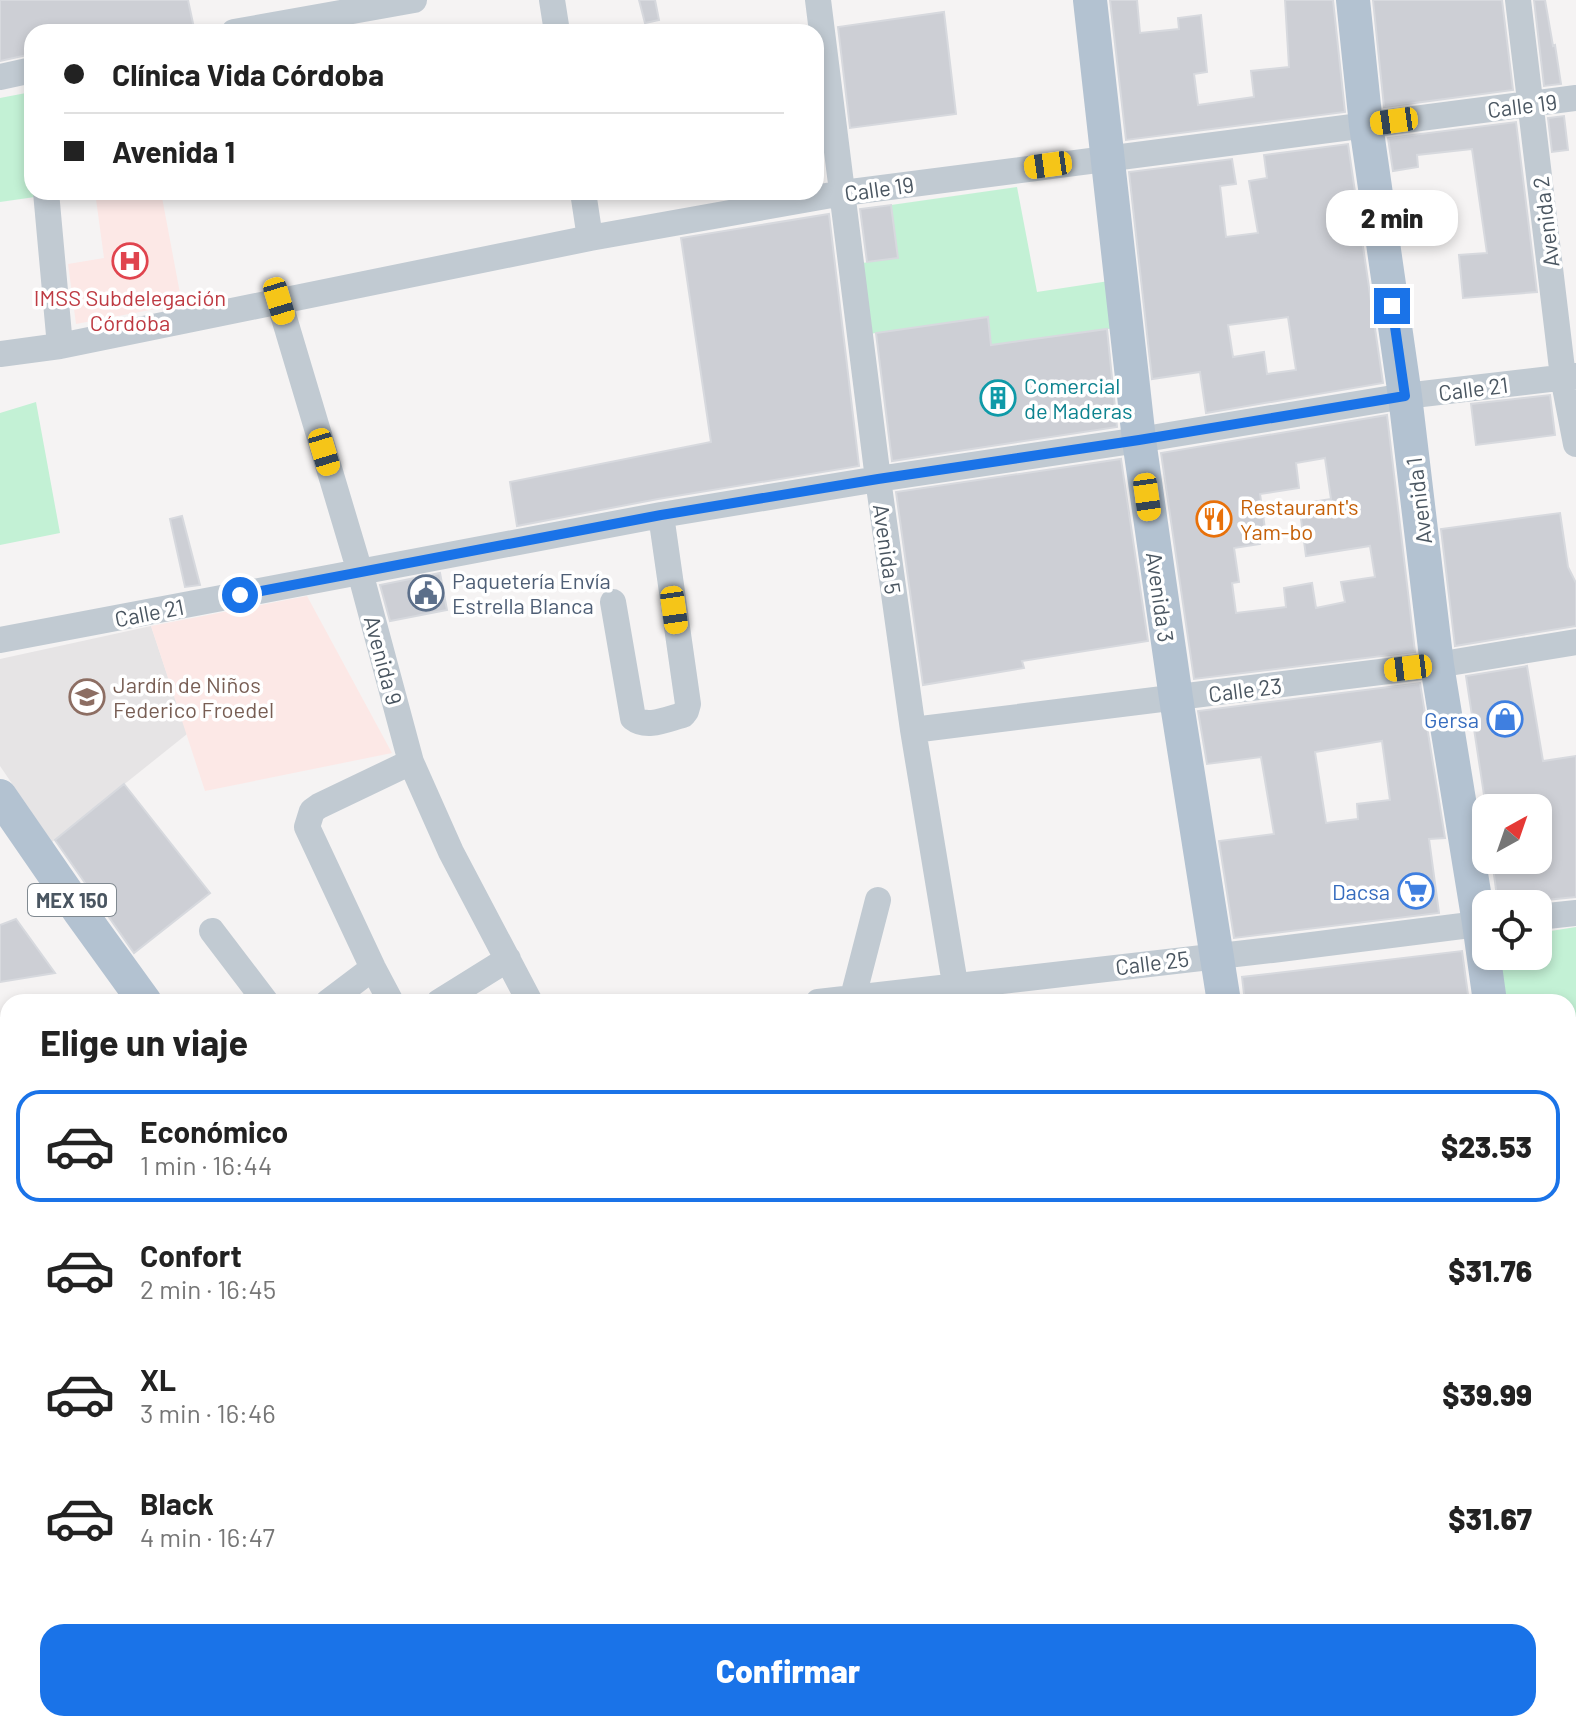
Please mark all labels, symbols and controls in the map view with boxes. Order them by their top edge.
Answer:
text: Clínica Vida Córdoba [112,56,384,92]
street label: Calle 19 [1486,88,1558,122]
car [1369,106,1419,136]
text: Avenida 1 [112,133,235,169]
car [1023,150,1073,180]
street label: Calle 19 [843,170,915,206]
street label: Avenida 2 [1527,175,1563,269]
callout: 2 min [1326,190,1458,246]
text: 2 min [1361,202,1423,233]
hospital icon: IMSS Subdelegación Córdoba [111,242,149,280]
car [261,275,297,327]
place label: IMSS Subdelegación Córdoba [34,284,226,335]
route end [1374,288,1410,324]
street label: Calle 21 [1437,371,1509,405]
place label: Comercial de Maderas [1024,372,1133,423]
building icon: Comercial de Maderas [979,379,1017,417]
car [306,426,342,478]
street label: Avenida 1 [1400,456,1436,546]
car [1132,472,1162,522]
place label: Restaurant's Yam-bo [1240,493,1359,544]
restaurant icon: Restaurant's Yam-bo [1195,500,1233,538]
street label: Avenida 5 [869,502,907,596]
street label: Avenida 3 [1142,550,1180,644]
place label: Paquetería Envía Estrella Blanca [452,567,611,618]
public building icon: Paquetería Envía Estrella Blanca [407,574,445,612]
route start [222,577,258,613]
car [659,585,689,635]
street label: Calle 21 [112,593,186,631]
street label: Avenida 9 [360,613,408,707]
car [1383,653,1433,683]
place label: Jardín de Niños Federico Froedel [113,671,274,722]
street label: Calle 23 [1207,672,1283,706]
school or university icon: Jardín de Niños Federico Froedel [68,678,106,716]
shop icon: Gersa [1486,700,1524,738]
place label: Gersa [1424,706,1479,732]
north arrow [1472,794,1552,874]
map controls [1472,794,1552,970]
supermarket icon: Dacsa [1397,872,1435,910]
place label: Dacsa [1332,878,1390,904]
road number: MEX 150 [28,884,116,916]
button: locate [1472,890,1552,970]
street label: Calle 25 [1114,945,1190,979]
text: Elige un viaje [40,1020,248,1063]
icon: car [44,1110,116,1182]
text: Económico [140,1113,288,1149]
text: $23.53 [1441,1128,1532,1164]
text: 1 min · 16:44 [140,1149,272,1180]
icon: car [44,1234,116,1306]
text: Confort [140,1237,242,1273]
text: $31.76 [1448,1252,1532,1288]
text: 2 min · 16:45 [140,1273,276,1304]
icon: car [44,1358,116,1430]
text: XL [140,1361,176,1397]
text: $39.99 [1442,1376,1532,1412]
text: 3 min · 16:46 [140,1397,276,1428]
icon: car [44,1482,116,1554]
text: Black [140,1485,214,1521]
text: $31.67 [1448,1500,1532,1536]
text: 4 min · 16:47 [140,1521,275,1552]
button: Confirmar [40,1624,1536,1716]

